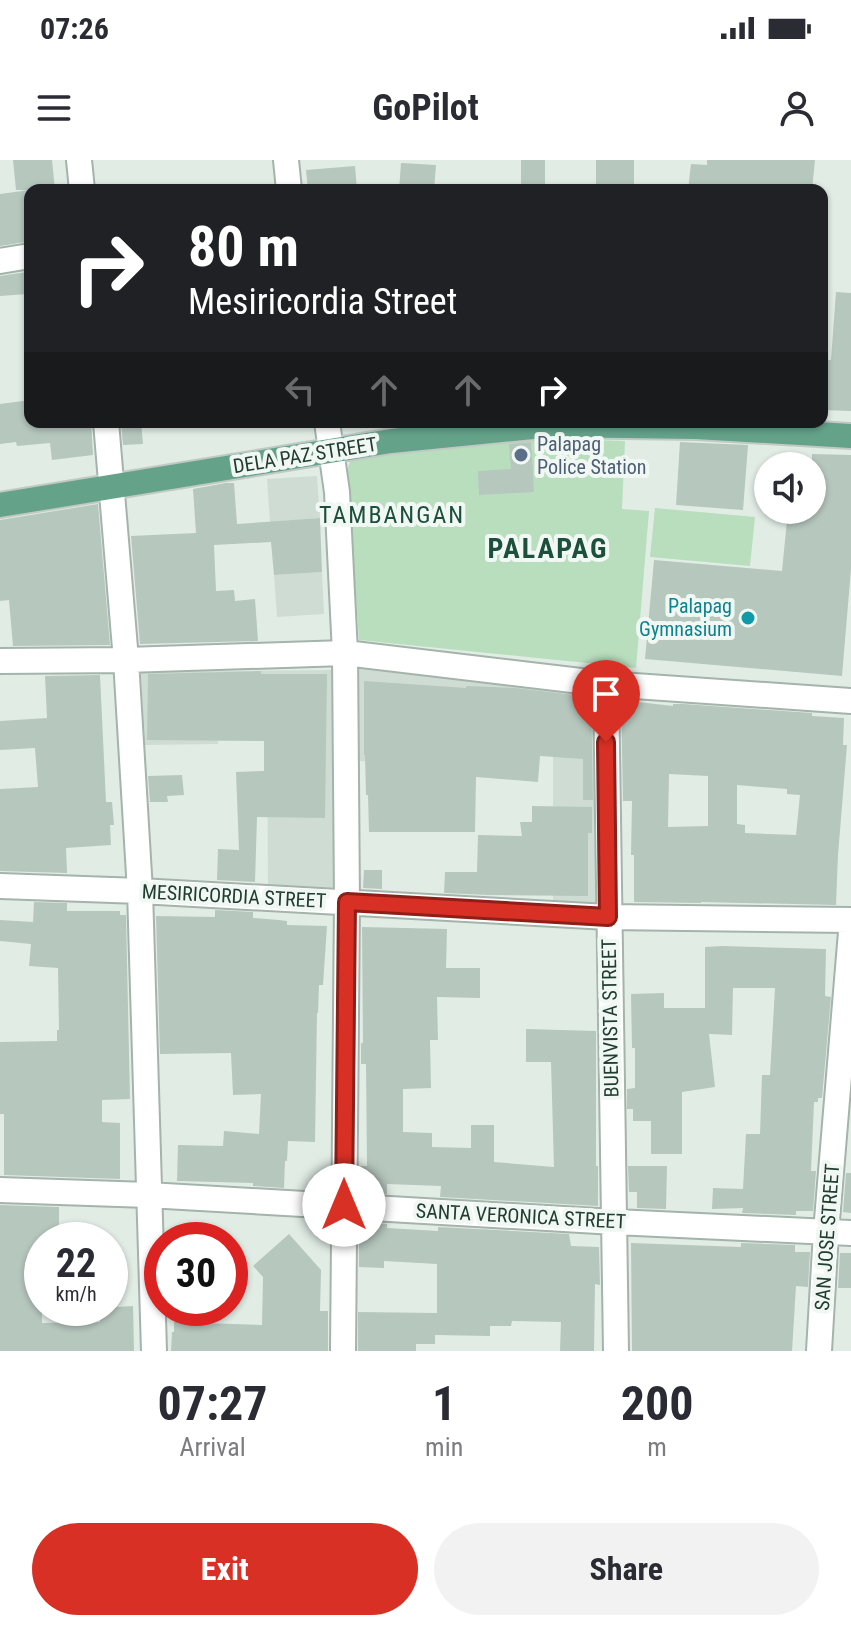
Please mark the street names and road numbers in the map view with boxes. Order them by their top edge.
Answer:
street label: DELA PAZ STREET [231,432,379,478]
street label: MESIRICORDIA STREET [141,879,327,913]
street label: BUENVISTA STREET [597,938,623,1098]
street label: SAN JOSE STREET [810,1163,844,1311]
street label: SANTA VERONICA STREET [415,1199,627,1233]

